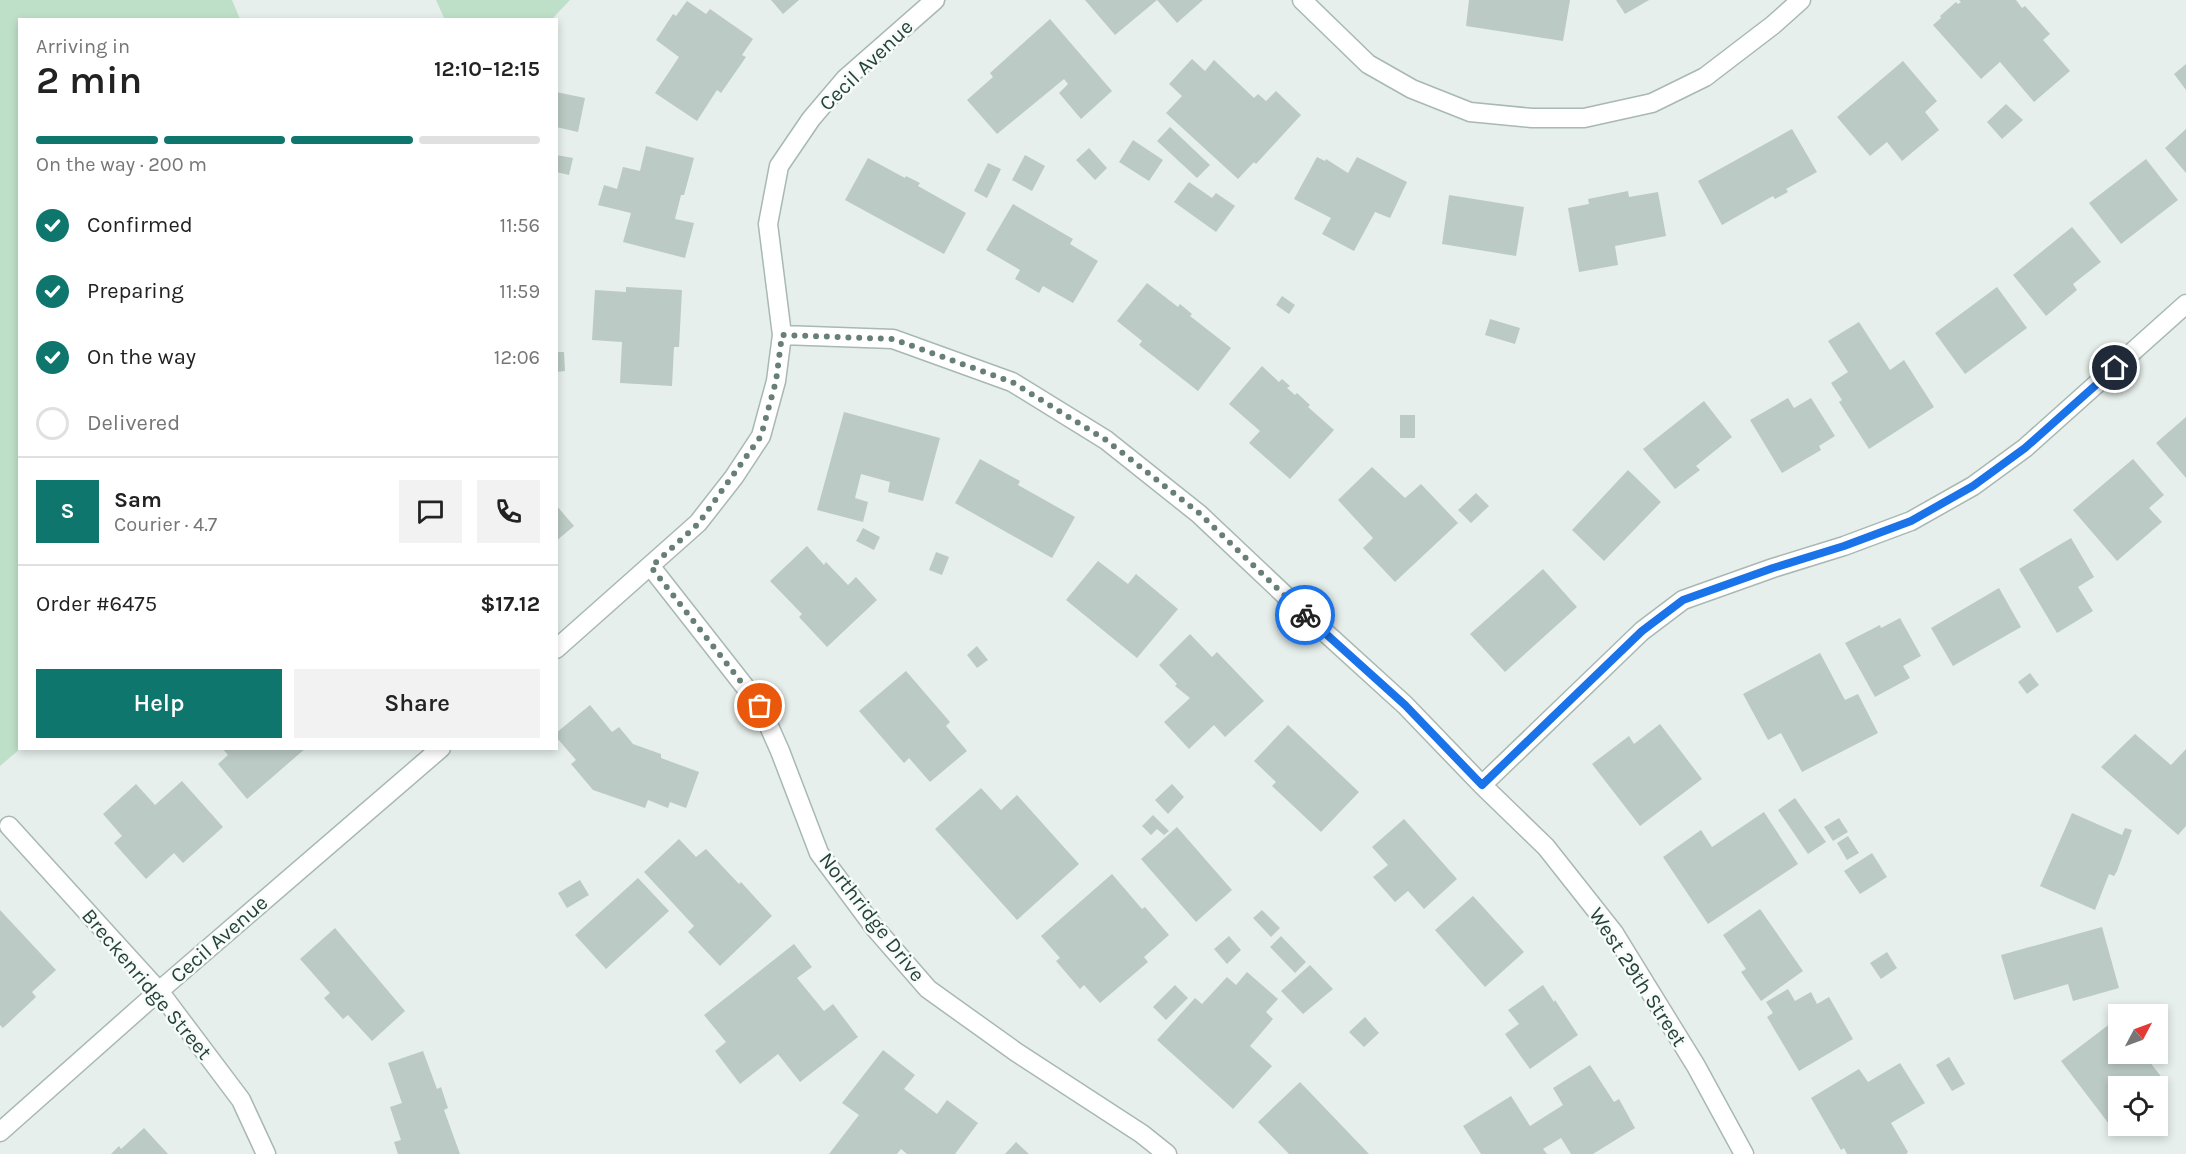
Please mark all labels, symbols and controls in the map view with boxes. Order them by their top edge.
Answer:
street label: Cecil Avenue [814,14,918,116]
text: Arriving in [36,35,130,58]
text: 12:10–12:15 [434,56,540,82]
text: 2 min [36,57,142,103]
text: On the way · 200 m [36,153,207,176]
icon: check [36,209,69,242]
text: Confirmed [87,212,193,238]
text: 11:56 [499,214,540,237]
icon: check [36,275,69,308]
text: Preparing [87,278,184,304]
text: 11:59 [499,280,540,303]
icon: check [36,341,69,374]
pin [2089,342,2140,393]
text: On the way [87,344,196,370]
text: 12:06 [494,346,540,369]
icon: home [2098,351,2131,384]
text: Delivered [87,410,180,436]
button: chat [399,480,462,543]
button: phone [477,480,540,543]
text: Sam [114,487,162,513]
text: S [60,498,75,524]
text: Courier · 4.7 [114,513,217,536]
courier [1275,585,1335,645]
text: Order #6475 [36,591,157,617]
text: $17.12 [480,591,540,617]
icon: bike [1289,599,1322,632]
button: Help [36,669,282,738]
button: Share [294,669,540,738]
pin [734,680,785,731]
icon: bag [743,689,776,722]
street label: Northridge Drive [814,848,930,986]
street label: Cecil Avenue [166,890,272,988]
street label: West 29th Street [1584,903,1692,1051]
street label: Breckenridge Street [77,904,217,1064]
north arrow [2108,1004,2168,1064]
map controls [2108,1004,2168,1136]
button: locate [2108,1076,2168,1136]

